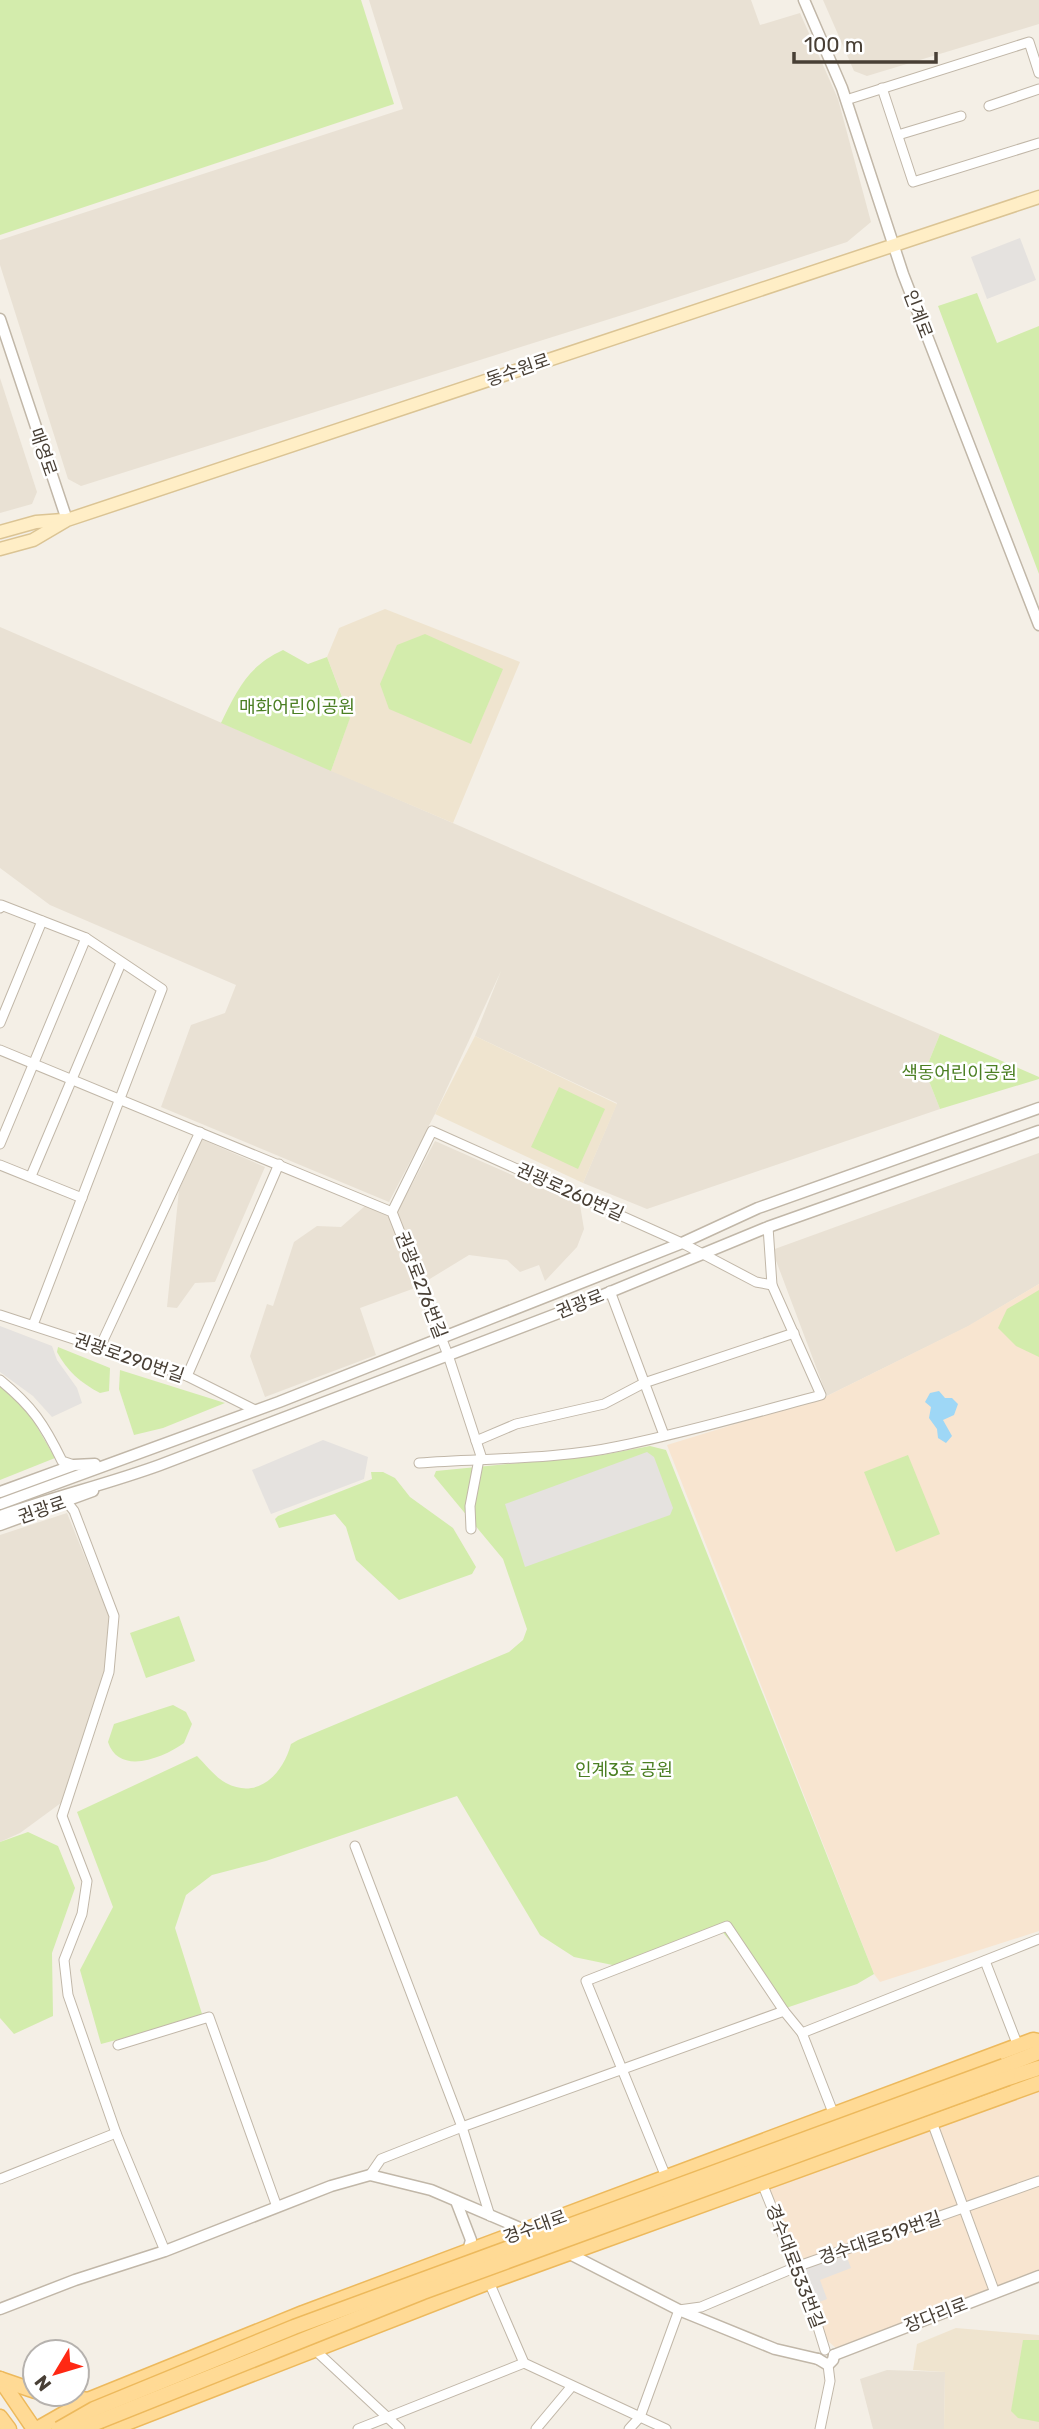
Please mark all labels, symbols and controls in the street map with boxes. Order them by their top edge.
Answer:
scale bar [794,21,936,65]
text: 100 m [804,32,863,57]
street label: 인계로 [899,287,937,341]
street label: 동수원로 [483,349,553,391]
street label: 매영로 [25,425,61,479]
park label: 매화어린이공원 [239,696,355,718]
park label: 색동어린이공원 [901,1062,1017,1084]
street label: 권광로260번길 [513,1158,627,1226]
street label: 권광로276번길 [390,1228,452,1342]
street label: 권광로 [553,1284,607,1324]
street label: 권광로290번길 [71,1329,187,1387]
street label: 권광로 [15,1492,69,1528]
park label: 인계3호 공원 [575,1759,673,1781]
street label: 경수대로533번길 [761,2201,829,2331]
street label: 경수대로 [500,2205,570,2249]
street label: 경수대로519번길 [816,2207,944,2269]
street label: 장다리로 [901,2293,971,2337]
north arrow [21,2338,91,2408]
text: N [30,2371,56,2396]

